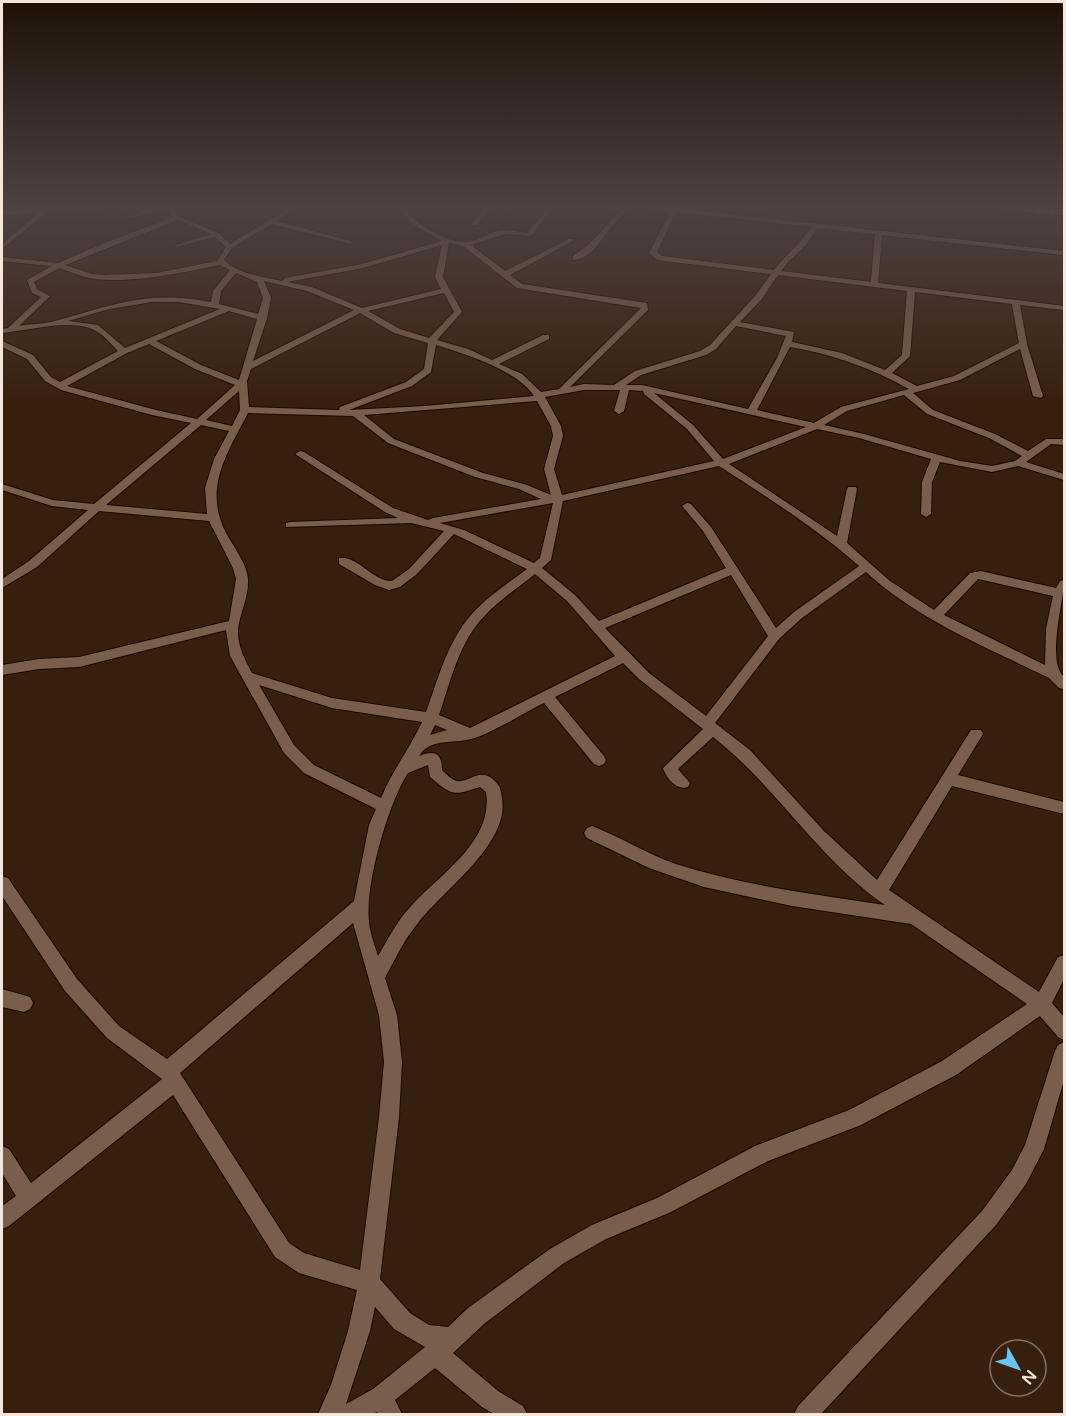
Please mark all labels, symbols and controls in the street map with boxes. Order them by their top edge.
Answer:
north arrow [988,1338,1048,1398]
text: N [1017,1366,1041,1388]

